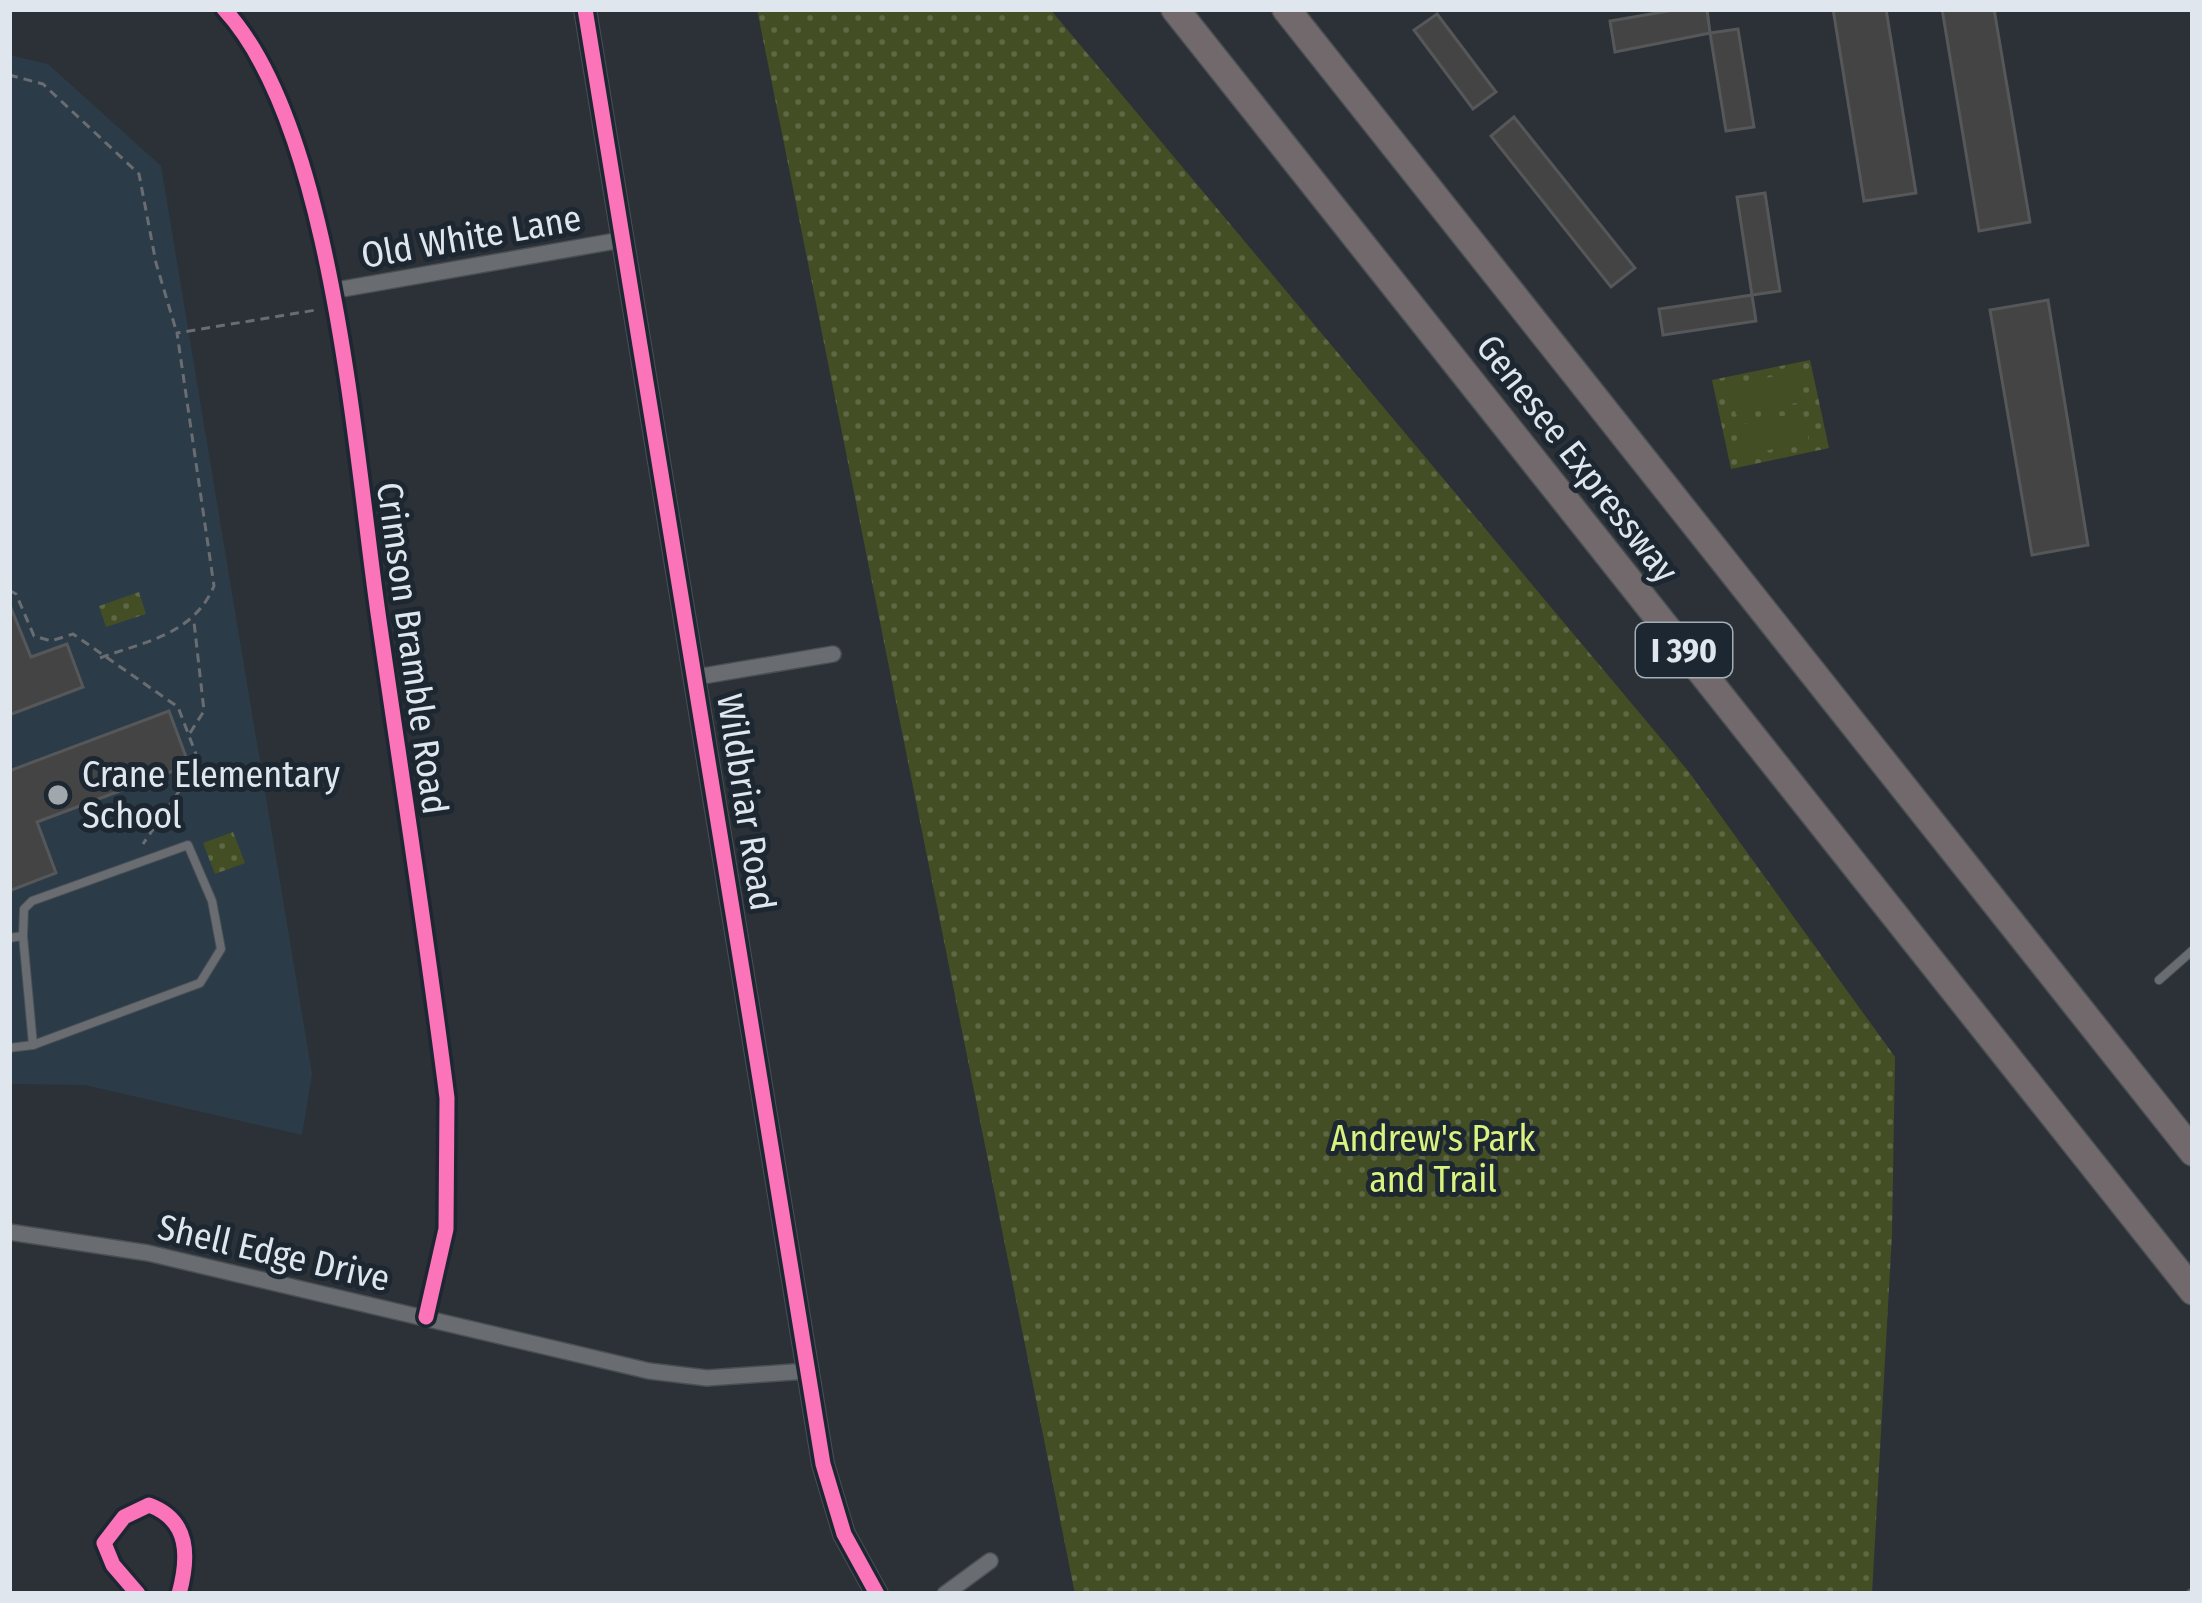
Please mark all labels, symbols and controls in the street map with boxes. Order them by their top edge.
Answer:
street label: Old White Lane [358,196,584,278]
street label: Genesee Expressway [1467,326,1688,591]
street label: Crimson Bramble Road [367,479,457,817]
road number: I 390 [1636,623,1732,677]
street label: Wildbriar Road [707,691,785,914]
place label: Crane Elementary School [82,753,340,838]
marker: Crane Elementary School [45,782,71,808]
park label: Andrew's Park and Trail [1331,1117,1536,1202]
street label: Shell Edge Drive [154,1205,394,1301]

